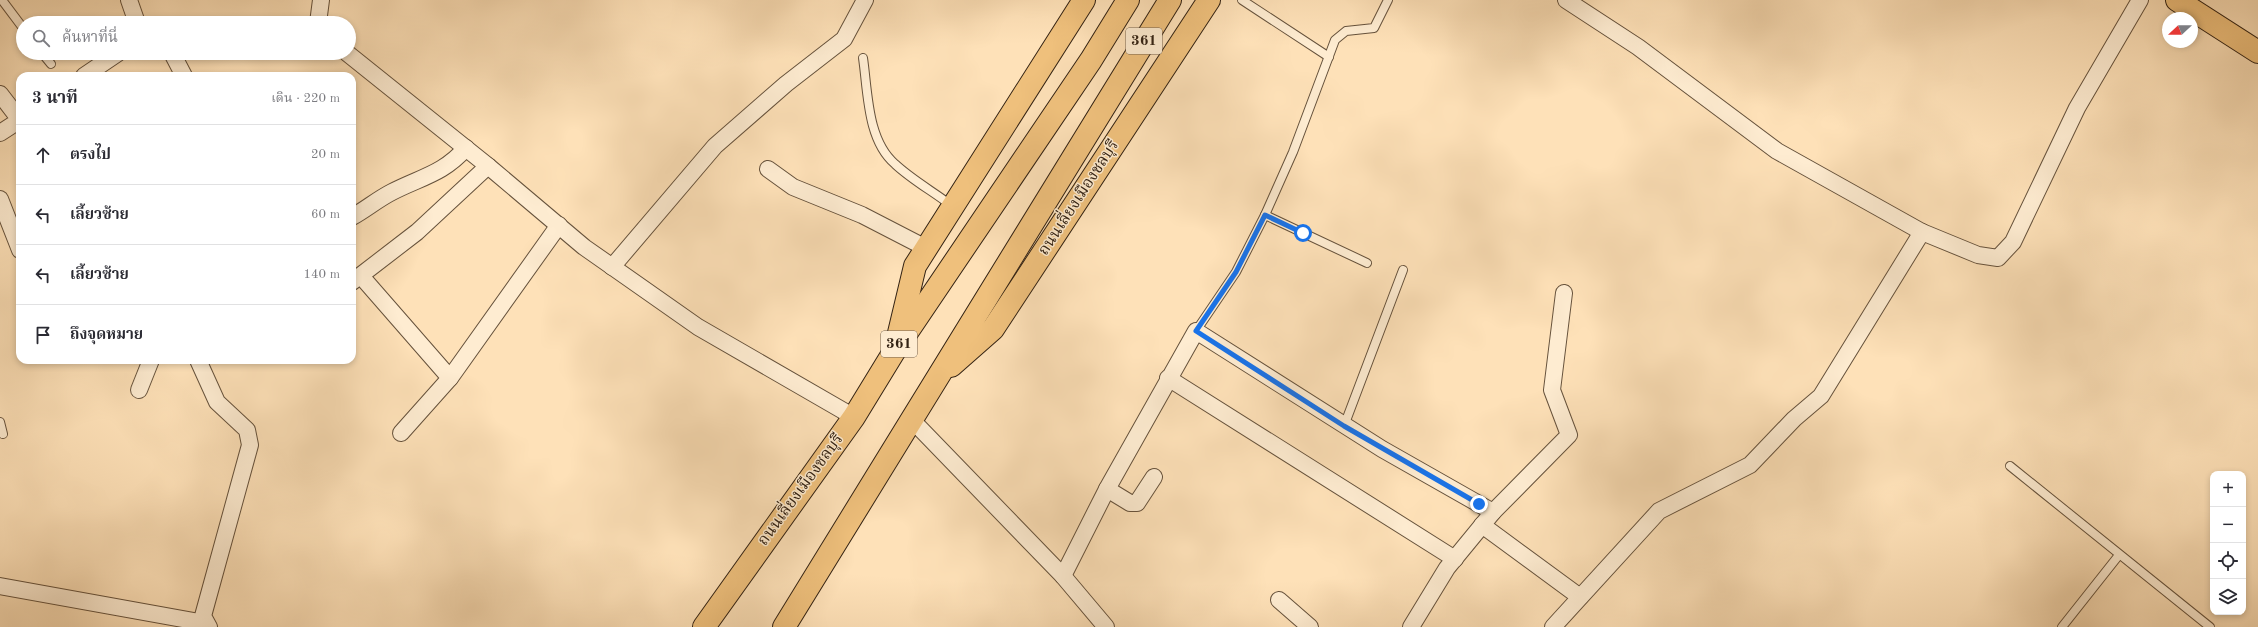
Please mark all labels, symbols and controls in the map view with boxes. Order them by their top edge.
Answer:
north arrow [2162,12,2198,48]
search box [16,16,356,60]
icon: search [30,27,52,49]
road number: 361 [1126,28,1162,54]
text: ค้นหาที่นี่ [62,31,118,46]
text: 3 นาที [32,90,78,107]
text: เดิน · 220 m [271,92,340,105]
street label: ถนนเลี่ยงเมืองชลบุรี [1032,135,1124,259]
icon: ahead [32,144,54,166]
text: ตรงไป [70,148,111,163]
text: 20 m [311,148,340,161]
icon: left [32,204,54,226]
text: เลี้ยวซ้าย [70,208,129,223]
text: 60 m [311,208,340,221]
route start [1294,224,1312,242]
icon: left [32,264,54,286]
text: เลี้ยวซ้าย [70,268,129,283]
text: 140 m [303,268,340,281]
icon: arrive [32,324,54,346]
text: ถึงจุดหมาย [70,328,143,343]
road number: 361 [881,331,917,357]
street label: ถนนเลี่ยงเมืองชลบุรี [751,428,848,550]
map controls [2210,471,2246,615]
button: + [2210,471,2246,507]
route end [1470,495,1488,513]
button: − [2210,507,2246,543]
button: locate [2210,543,2246,579]
button: layers [2210,579,2246,615]

